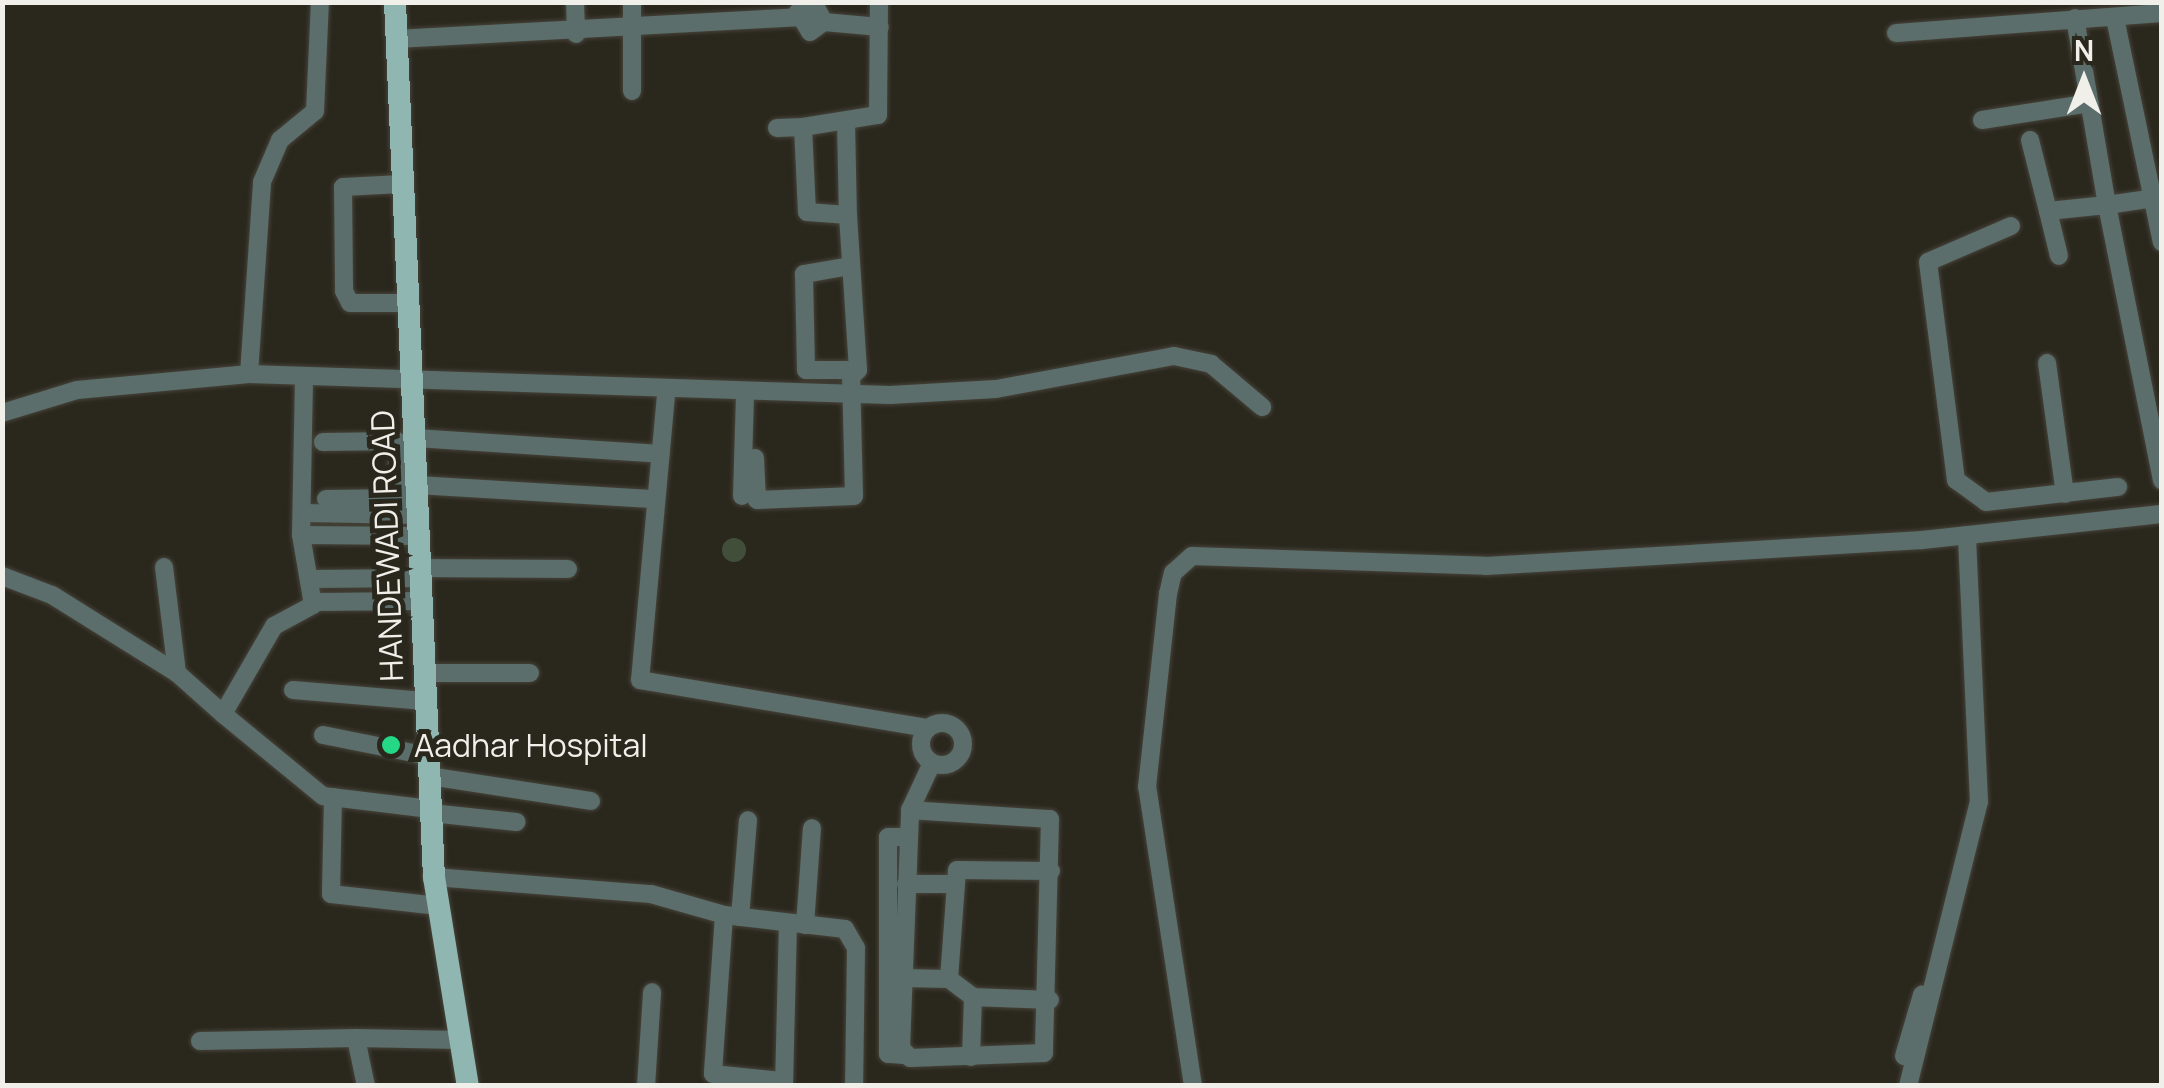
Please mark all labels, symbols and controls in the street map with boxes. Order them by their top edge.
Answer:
north arrow [2034,30,2134,130]
text: N [2074,31,2094,69]
street label: HANDEWADI ROAD [363,410,411,682]
place label: Aadhar Hospital [414,726,648,764]
marker: Aadhar Hospital [378,732,404,758]

